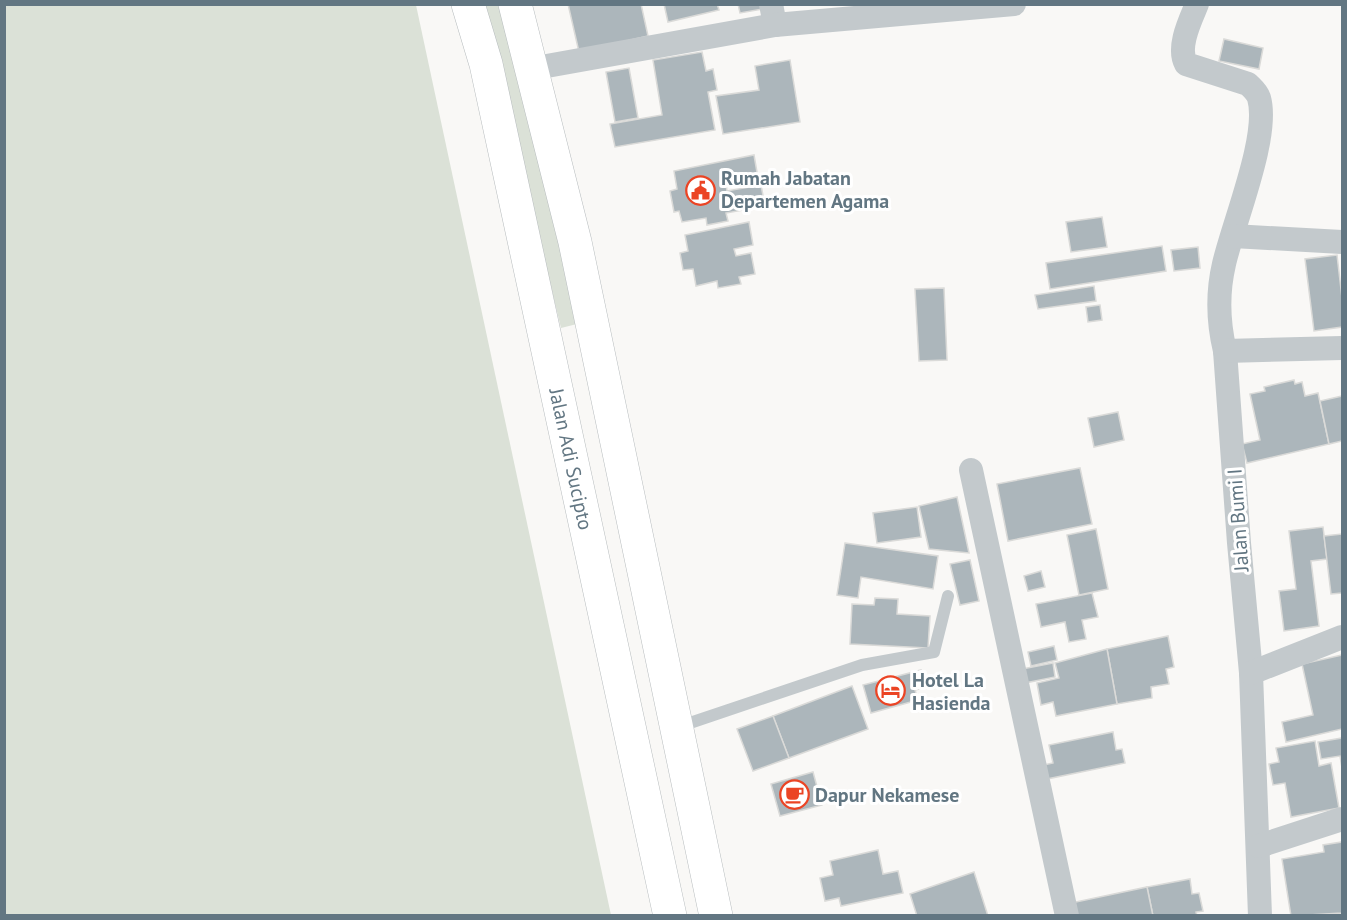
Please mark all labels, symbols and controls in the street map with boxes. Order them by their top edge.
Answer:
place label: Rumah Jabatan Departemen Agama [721,165,889,214]
public building icon: Rumah Jabatan Departemen Agama [684,174,716,206]
street label: Jalan Adi Sucipto [543,385,599,532]
street label: Jalan Bumi I [1221,468,1255,573]
place label: Hotel La Hasienda [912,667,991,716]
hotel icon: Hotel La Hasienda [875,675,907,707]
cafe icon: Dapur Nekamese [778,779,810,811]
place label: Dapur Nekamese [815,782,959,808]

